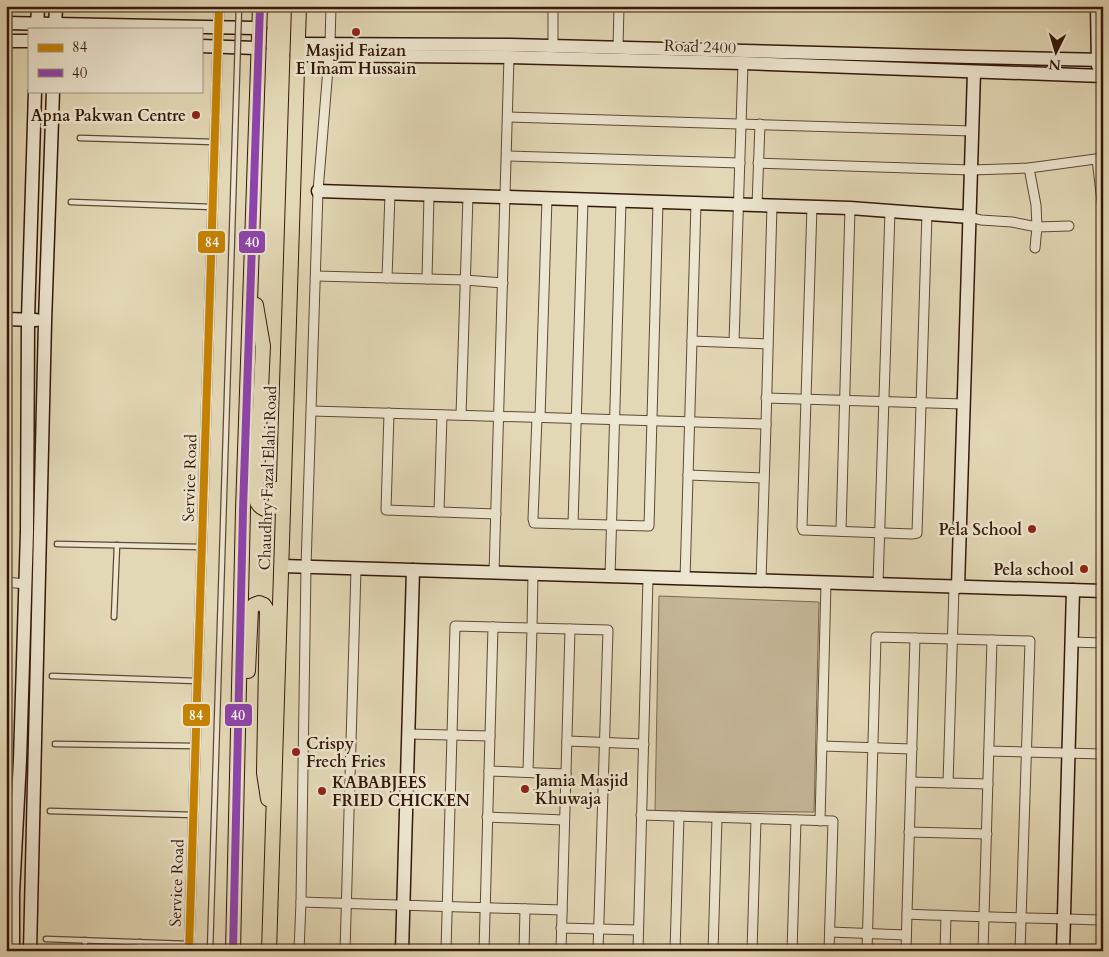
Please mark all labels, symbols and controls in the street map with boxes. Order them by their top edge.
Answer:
marker: Masjid Faizan E Imam Hussain [350,26,362,38]
legend [28,28,202,92]
north arrow [1032,28,1082,78]
street label: Road 2400 [663,35,736,59]
text: 84 [72,37,88,57]
place label: Masjid Faizan E Imam Hussain [296,40,417,80]
text: N [1048,54,1062,74]
text: 40 [72,63,88,83]
place label: Apna Pakwan Centre [31,105,186,127]
marker: Apna Pakwan Centre [190,109,202,121]
line badge: 84 [197,230,226,254]
line badge: 40 [238,230,266,254]
text: 84 [205,233,219,252]
text: 40 [245,233,259,252]
street label: Chaudhry Fazal Elahi Road [254,385,282,571]
street label: Service Road [177,433,203,522]
place label: Pela School [939,519,1022,541]
marker: Pela School [1026,523,1038,535]
place label: Pela school [993,559,1074,581]
marker: Pela school [1078,563,1090,575]
line badge: 84 [182,703,211,727]
line badge: 40 [224,703,253,727]
text: 84 [189,706,203,725]
text: 40 [231,706,245,725]
place label: Crispy Frech Fries [306,733,386,773]
marker: Crispy Frech Fries [290,746,302,758]
place label: Jamia Masjid Khuwaja [533,770,628,810]
place label: KABABJEES FRIED CHICKEN [332,772,470,812]
marker: Jamia Masjid Khuwaja [519,783,531,795]
marker: KABABJEES FRIED CHICKEN [316,785,328,797]
street label: Service Road [164,838,190,927]

